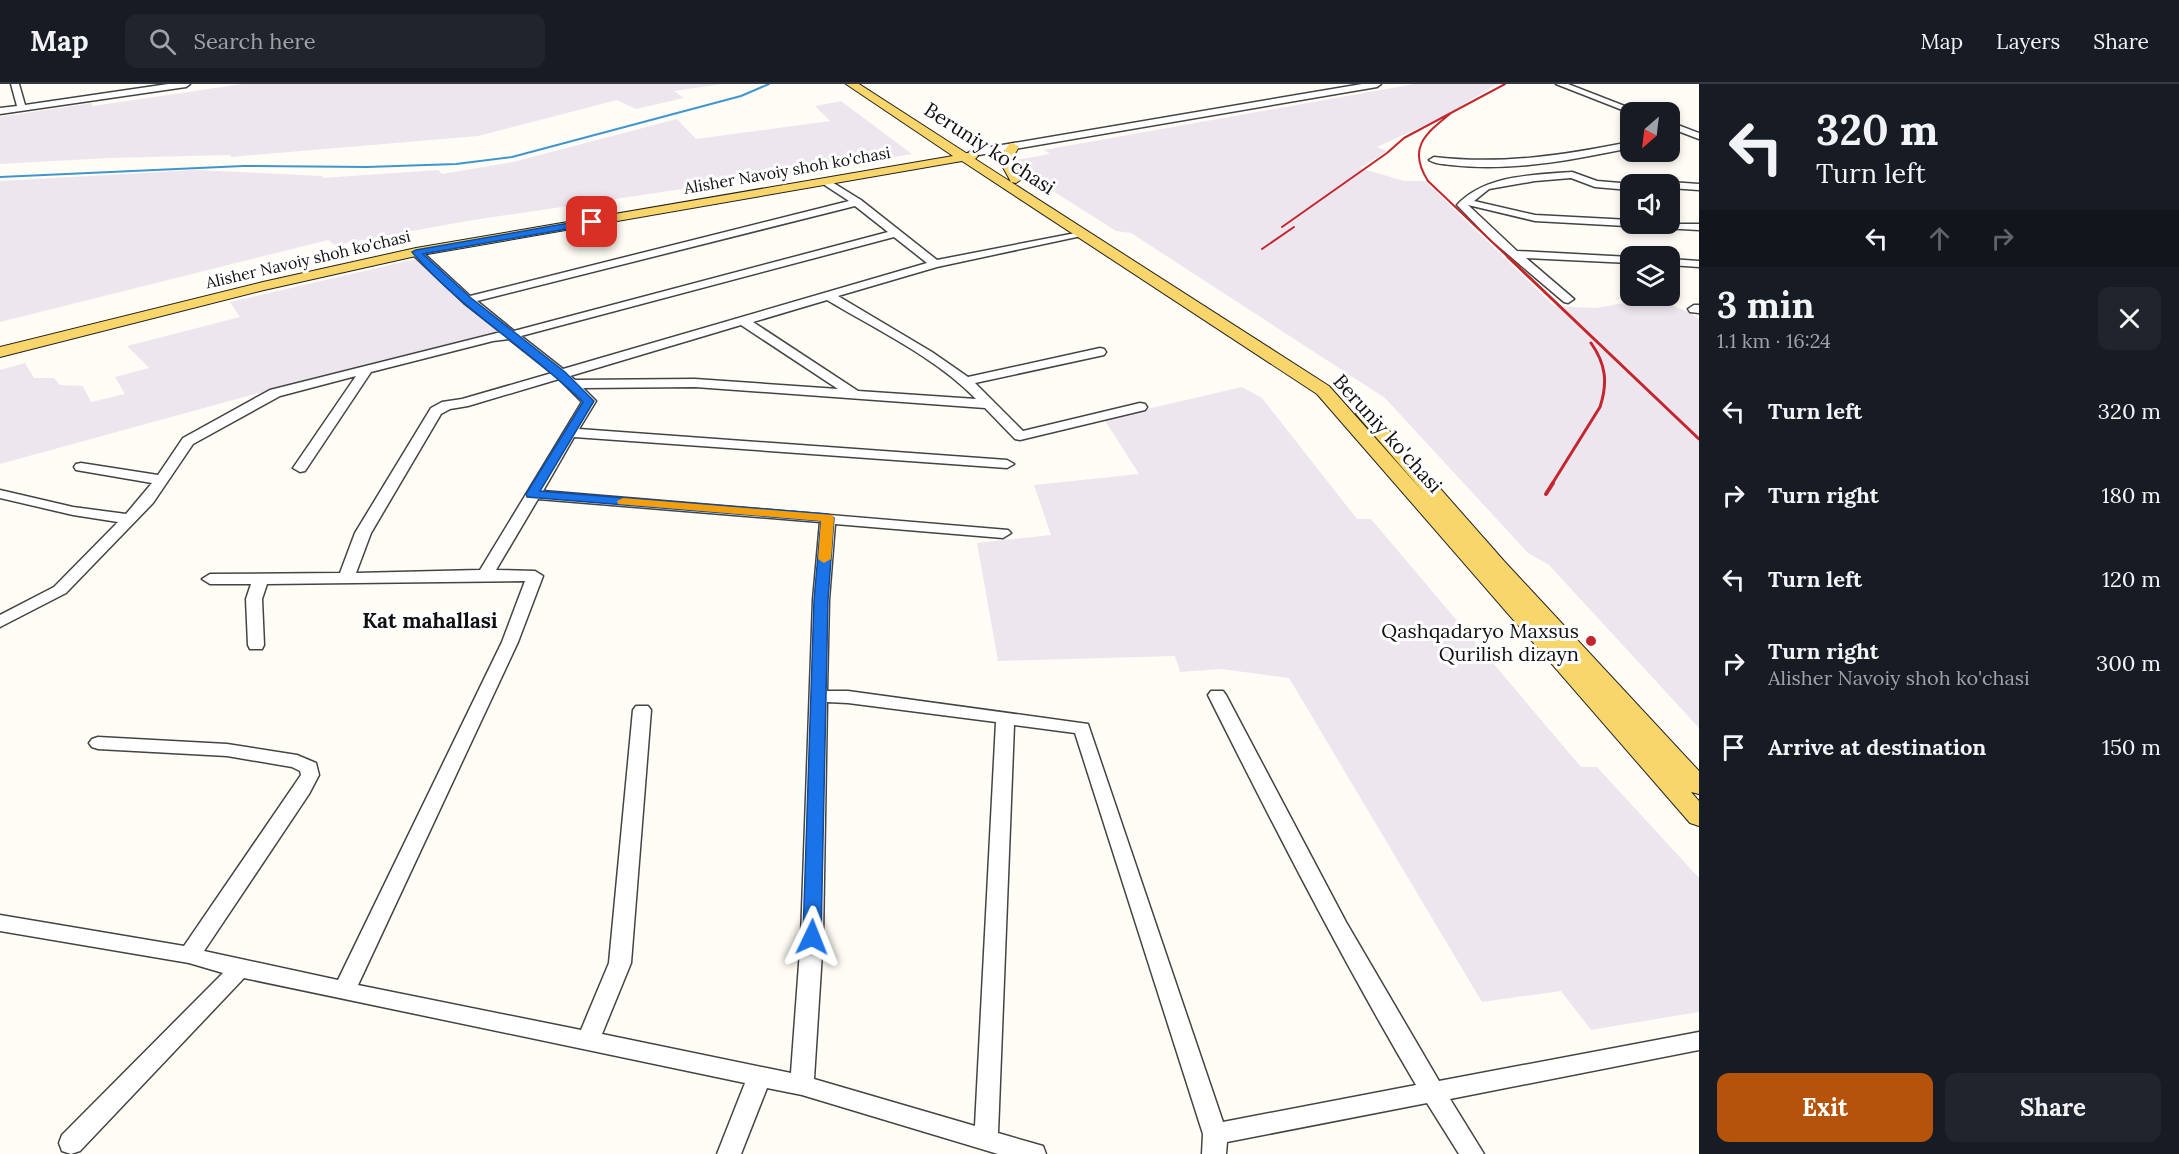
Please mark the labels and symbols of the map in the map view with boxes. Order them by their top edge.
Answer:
street label: Beruniy ko'chasi [920,96,1060,200]
north arrow [1620,102,1680,162]
street label: Alisher Navoiy shoh ko'chasi [681,142,892,198]
pin [566,196,617,247]
street label: Alisher Navoiy shoh ko'chasi [203,226,412,293]
street label: Beruniy ko'chasi [1328,369,1448,497]
district label: Kat mahallasi [362,607,498,634]
place label: Qashqadaryo Maxsus Qurilish dizayn [1381,618,1579,666]
marker: Qashqadaryo Maxsus Qurilish dizayn [1584,634,1598,648]
position arrow [780,905,844,969]

